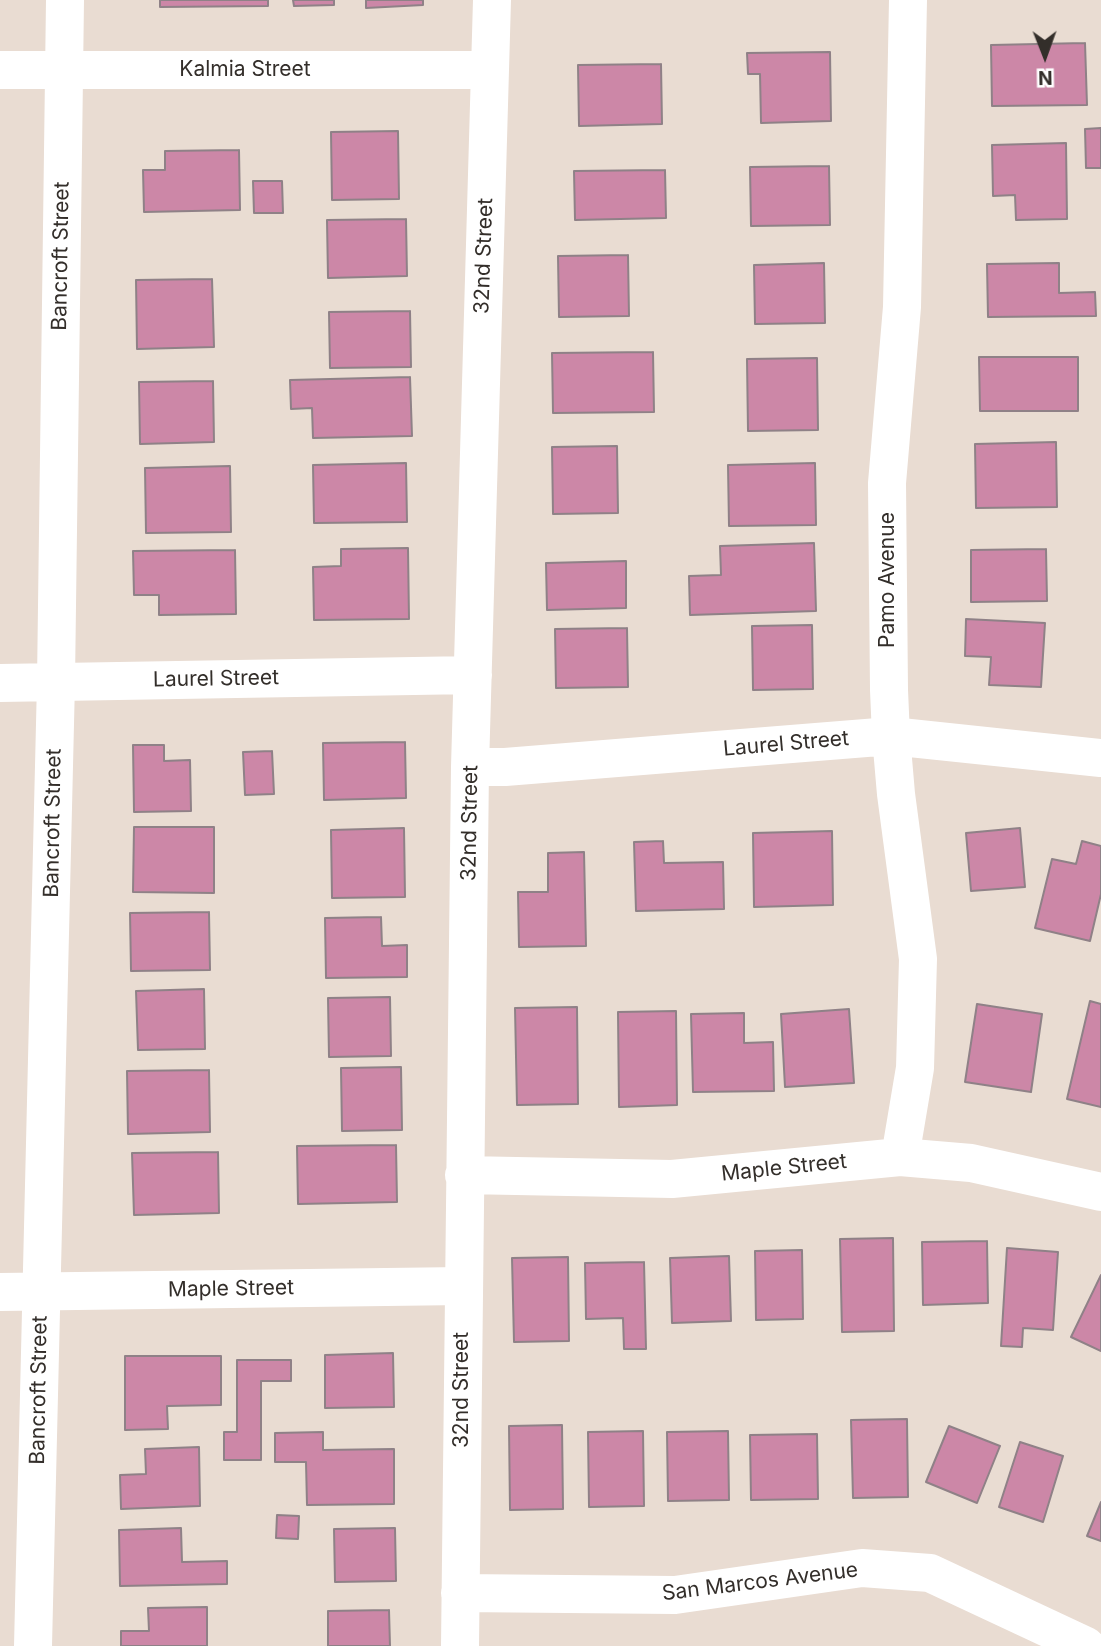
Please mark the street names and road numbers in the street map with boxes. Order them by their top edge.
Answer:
street label: Kalmia Street [179,57,311,83]
street label: Bancroft Street [47,181,75,331]
street label: 32nd Street [469,197,499,315]
street label: Pamo Avenue [875,512,901,648]
street label: Laurel Street [153,665,279,693]
street label: Laurel Street [722,726,850,762]
street label: Bancroft Street [39,748,67,898]
street label: 32nd Street [456,765,484,881]
street label: Maple Street [720,1149,848,1187]
street label: Maple Street [168,1275,294,1303]
street label: Bancroft Street [25,1315,53,1465]
street label: 32nd Street [449,1332,475,1448]
street label: San Marcos Avenue [661,1557,859,1607]

